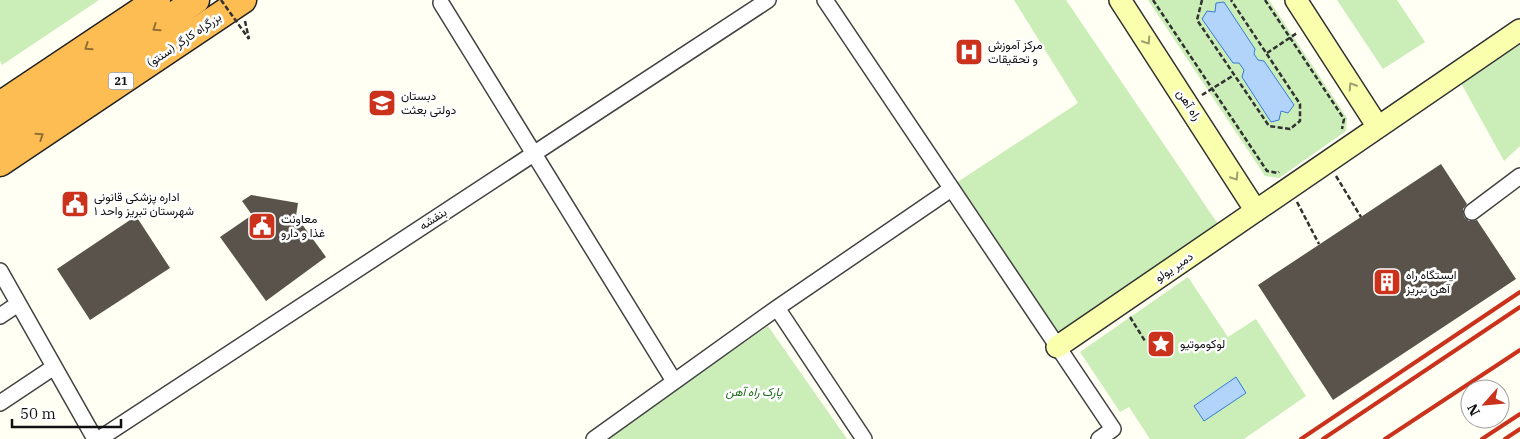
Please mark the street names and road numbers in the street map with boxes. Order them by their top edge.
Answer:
street label: بزرگراه کارگر (سنتو) [144,9,224,71]
road number: 21 [108,72,134,90]
street label: راه آهن [1173,86,1205,124]
street label: بنفشه [416,204,449,233]
street label: دمیر یولو [1152,248,1196,286]

